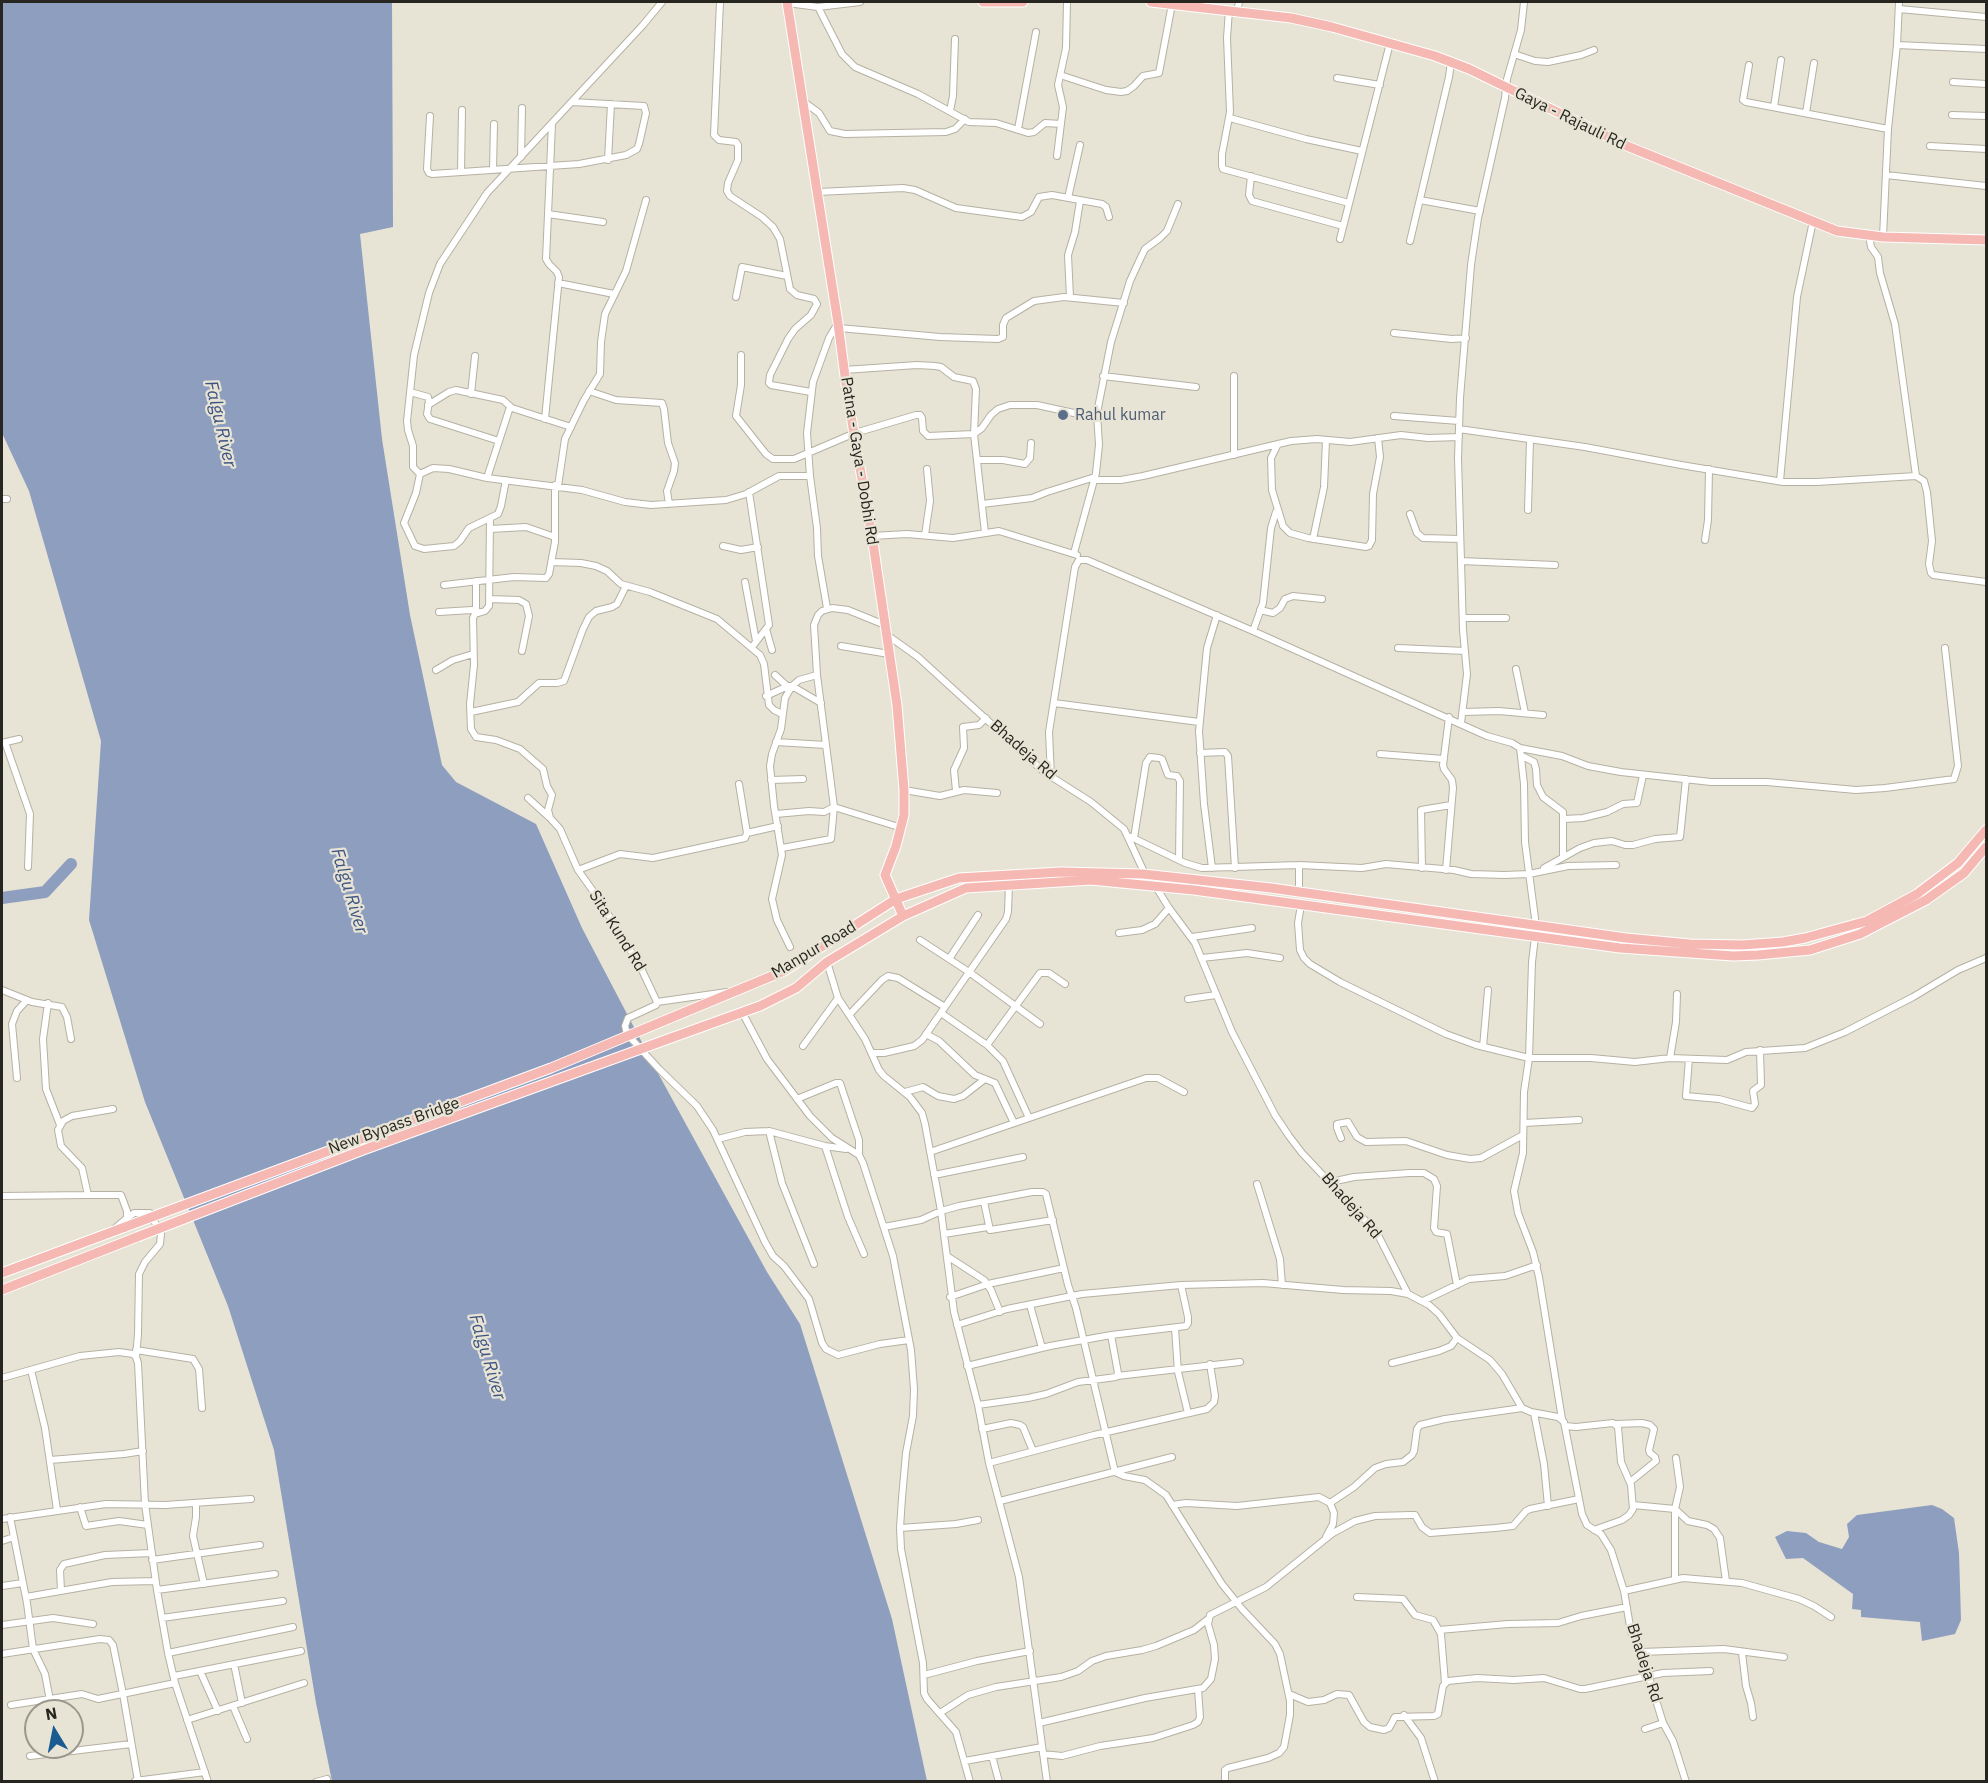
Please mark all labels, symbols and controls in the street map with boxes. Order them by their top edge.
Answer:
street label: Gaya - Rajauli Rd [1511,84,1629,154]
street label: Patna - Gaya - Dobhi Rd [836,375,882,547]
water label: Falgu River [200,379,240,469]
place label: Rahul kumar [1075,405,1166,425]
marker: Rahul kumar [1056,408,1070,422]
street label: Bhadeja Rd [986,716,1060,784]
water label: Falgu River [326,846,372,936]
street label: Sita Kund Rd [585,887,649,975]
street label: Manpur Road [768,917,860,983]
street label: New Bypass Bridge [326,1093,462,1159]
street label: Bhadeja Rd [1317,1169,1385,1243]
water label: Falgu River [464,1312,510,1402]
street label: Bhadeja Rd [1622,1621,1666,1705]
north arrow [24,1699,84,1759]
text: N [44,1702,59,1724]

